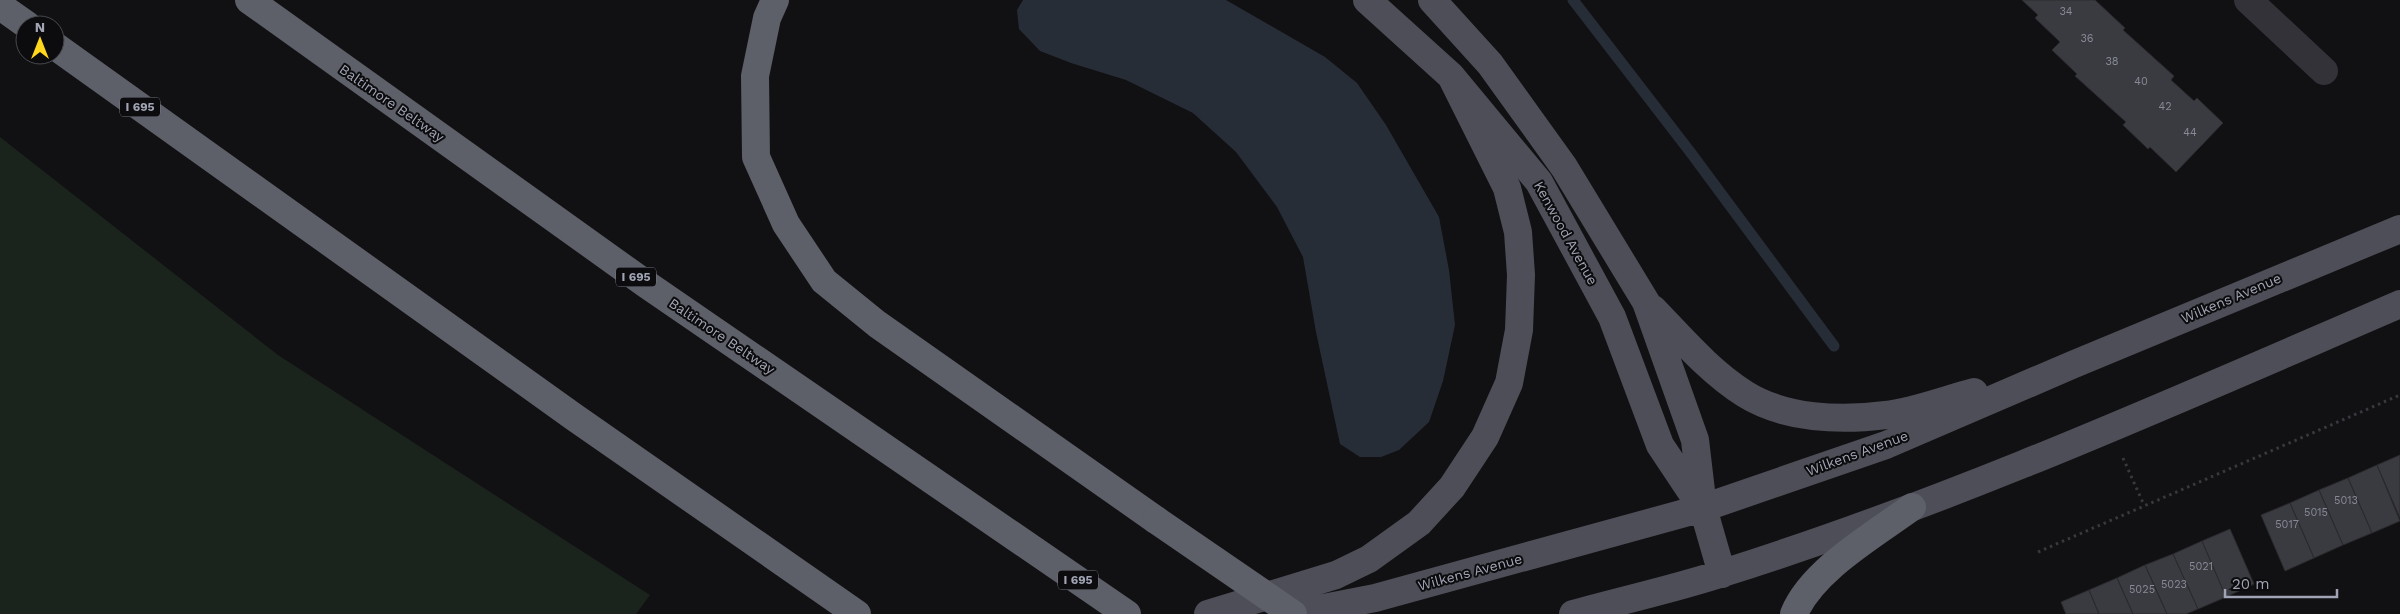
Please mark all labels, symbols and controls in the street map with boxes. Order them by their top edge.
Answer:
house number: 34 [2059,5,2073,18]
north arrow [15,15,65,65]
text: N [35,19,45,35]
house number: 36 [2080,32,2094,45]
house number: 38 [2105,55,2119,68]
street label: Baltimore Beltway [337,61,448,146]
house number: 40 [2134,75,2148,88]
road number: I 695 [120,98,160,116]
house number: 42 [2158,100,2172,113]
house number: 44 [2183,126,2197,139]
street label: Kenwood Avenue [1531,178,1601,288]
road number: I 695 [616,268,656,286]
street label: Wilkens Avenue [2179,270,2283,326]
street label: Baltimore Beltway [666,295,779,378]
street label: Wilkens Avenue [1804,427,1910,479]
house number: 5013 [2334,494,2358,507]
house number: 5015 [2304,506,2328,519]
house number: 5017 [2275,518,2299,531]
street label: Wilkens Avenue [1416,550,1524,594]
house number: 5021 [2189,560,2213,573]
scale bar [2225,566,2338,598]
road number: I 695 [1058,570,1098,590]
text: 20 m [2232,575,2270,593]
house number: 5023 [2161,578,2187,591]
house number: 5025 [2129,583,2155,596]

